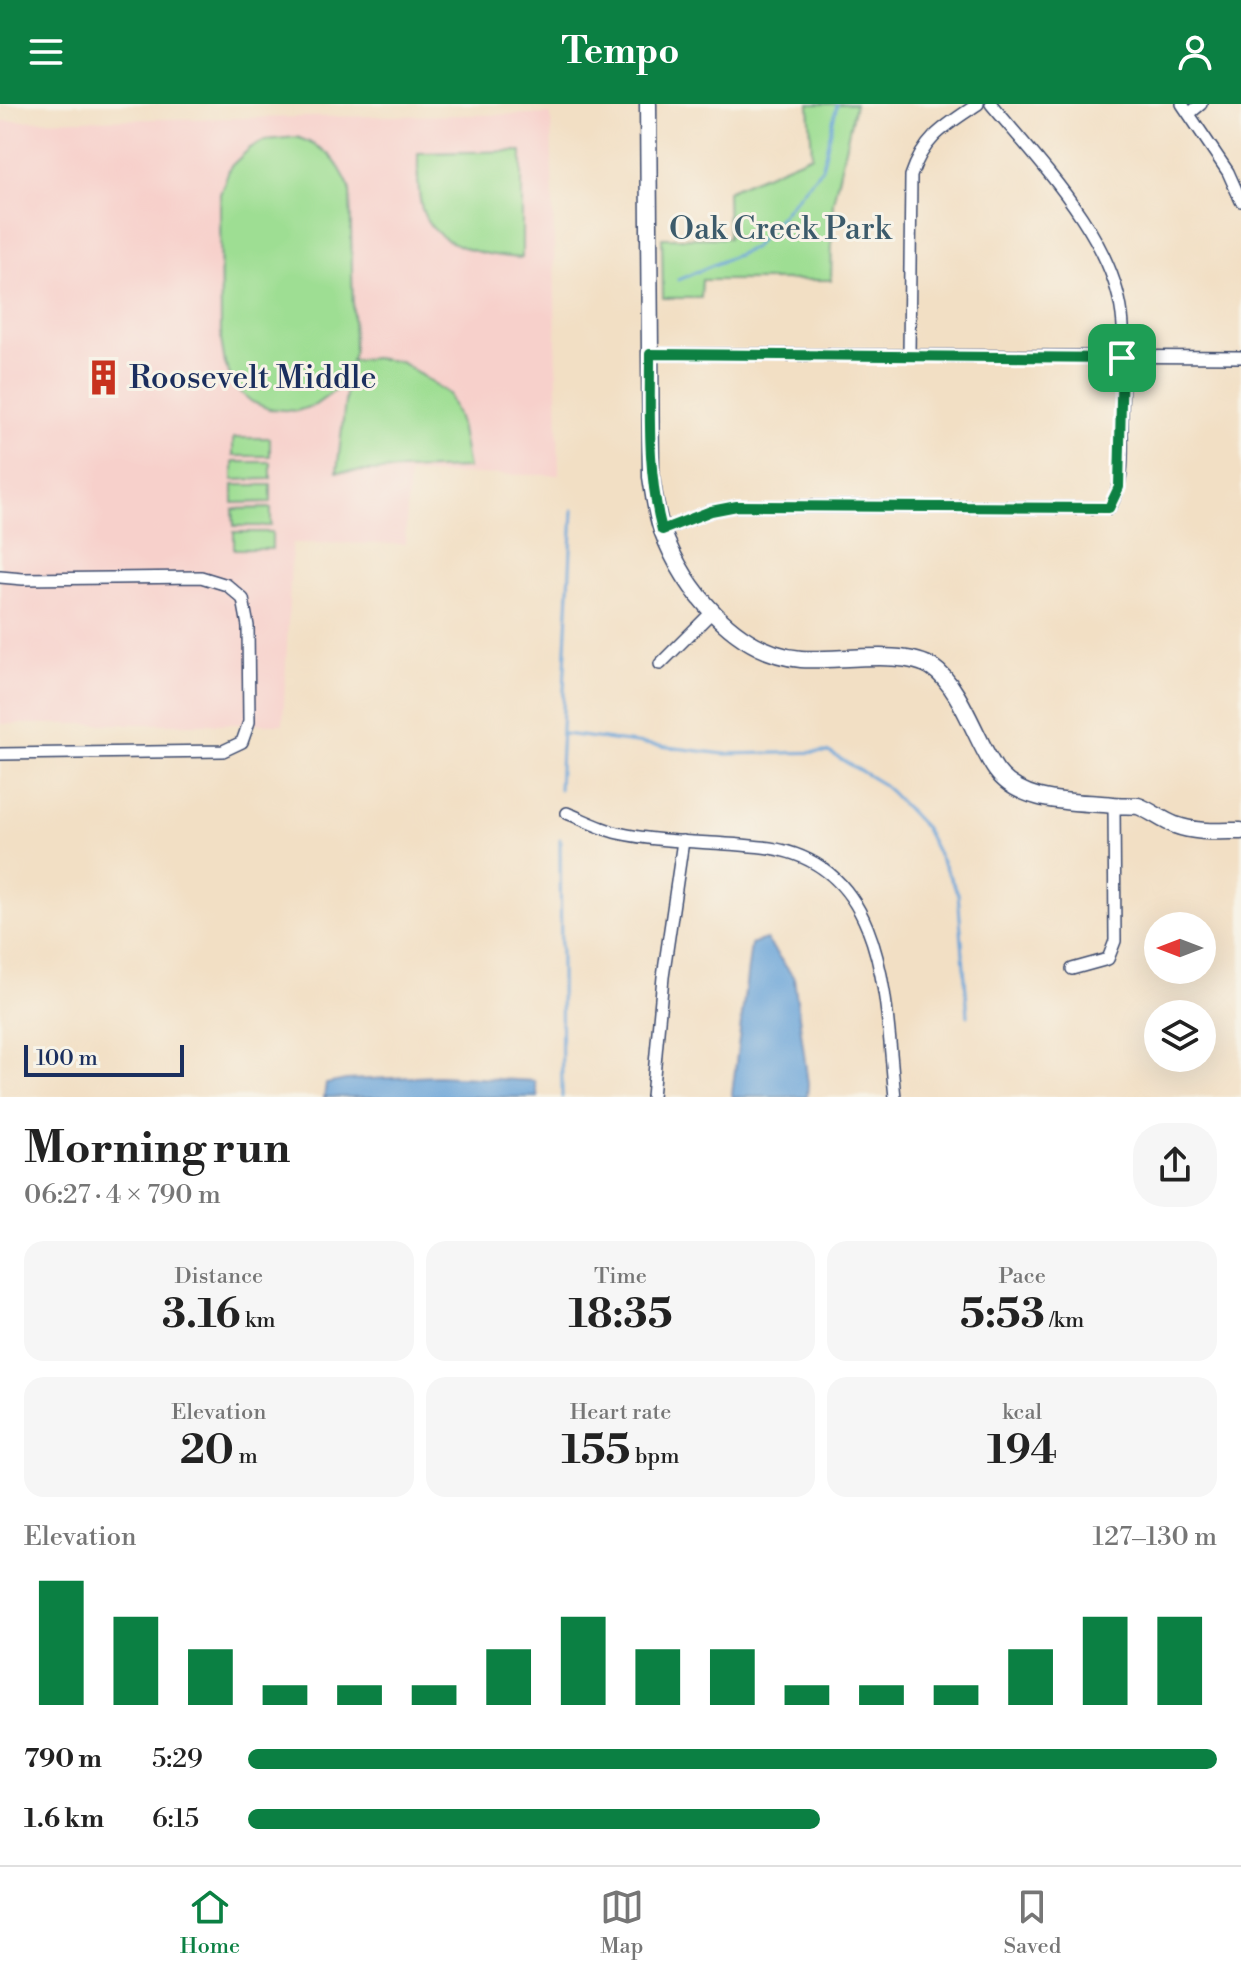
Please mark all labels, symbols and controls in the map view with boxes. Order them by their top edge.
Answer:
icon: menu [24,30,68,74]
text: Tempo [561,30,680,75]
icon: person [1173,30,1217,74]
park label: Oak Creek Park [669,209,893,249]
pin [1088,324,1156,392]
icon: arrive [1100,336,1144,380]
building icon: Roosevelt Middle [84,358,122,396]
place label: Roosevelt Middle [129,358,377,398]
north arrow [1144,912,1216,984]
map controls [1144,912,1216,1072]
button: layers [1144,1000,1216,1072]
scale bar [24,1041,184,1077]
text: 100 m [36,1045,98,1072]
text: Morning run [24,1121,290,1176]
button: share [1133,1123,1217,1207]
text: 06:27 · 4 × 790 m [24,1179,221,1211]
text: Distance [174,1263,263,1290]
text: Time [594,1263,647,1290]
text: Pace [999,1263,1046,1290]
text: 3.16 [162,1290,240,1340]
text: 18:35 [569,1290,672,1340]
text: 5:53 [960,1290,1045,1340]
text: km [240,1307,276,1334]
text: /km [1045,1307,1084,1334]
text: Elevation [171,1399,266,1426]
text: Heart rate [570,1399,671,1426]
text: kcal [1002,1399,1042,1426]
text: 20 [180,1426,234,1476]
text: 155 [562,1426,630,1476]
text: 194 [987,1426,1057,1476]
text: m [234,1443,258,1470]
text: bpm [630,1443,679,1470]
text: Elevation [24,1521,137,1553]
text: 127–130 m [1093,1521,1217,1553]
text: 790 m [24,1743,102,1775]
text: 5:29 [152,1743,203,1775]
text: 1.6 km [24,1803,104,1835]
text: 6:15 [152,1803,199,1835]
tab: Home [180,1885,240,1960]
tab: Map [600,1885,644,1960]
tab: Saved [1003,1885,1061,1960]

